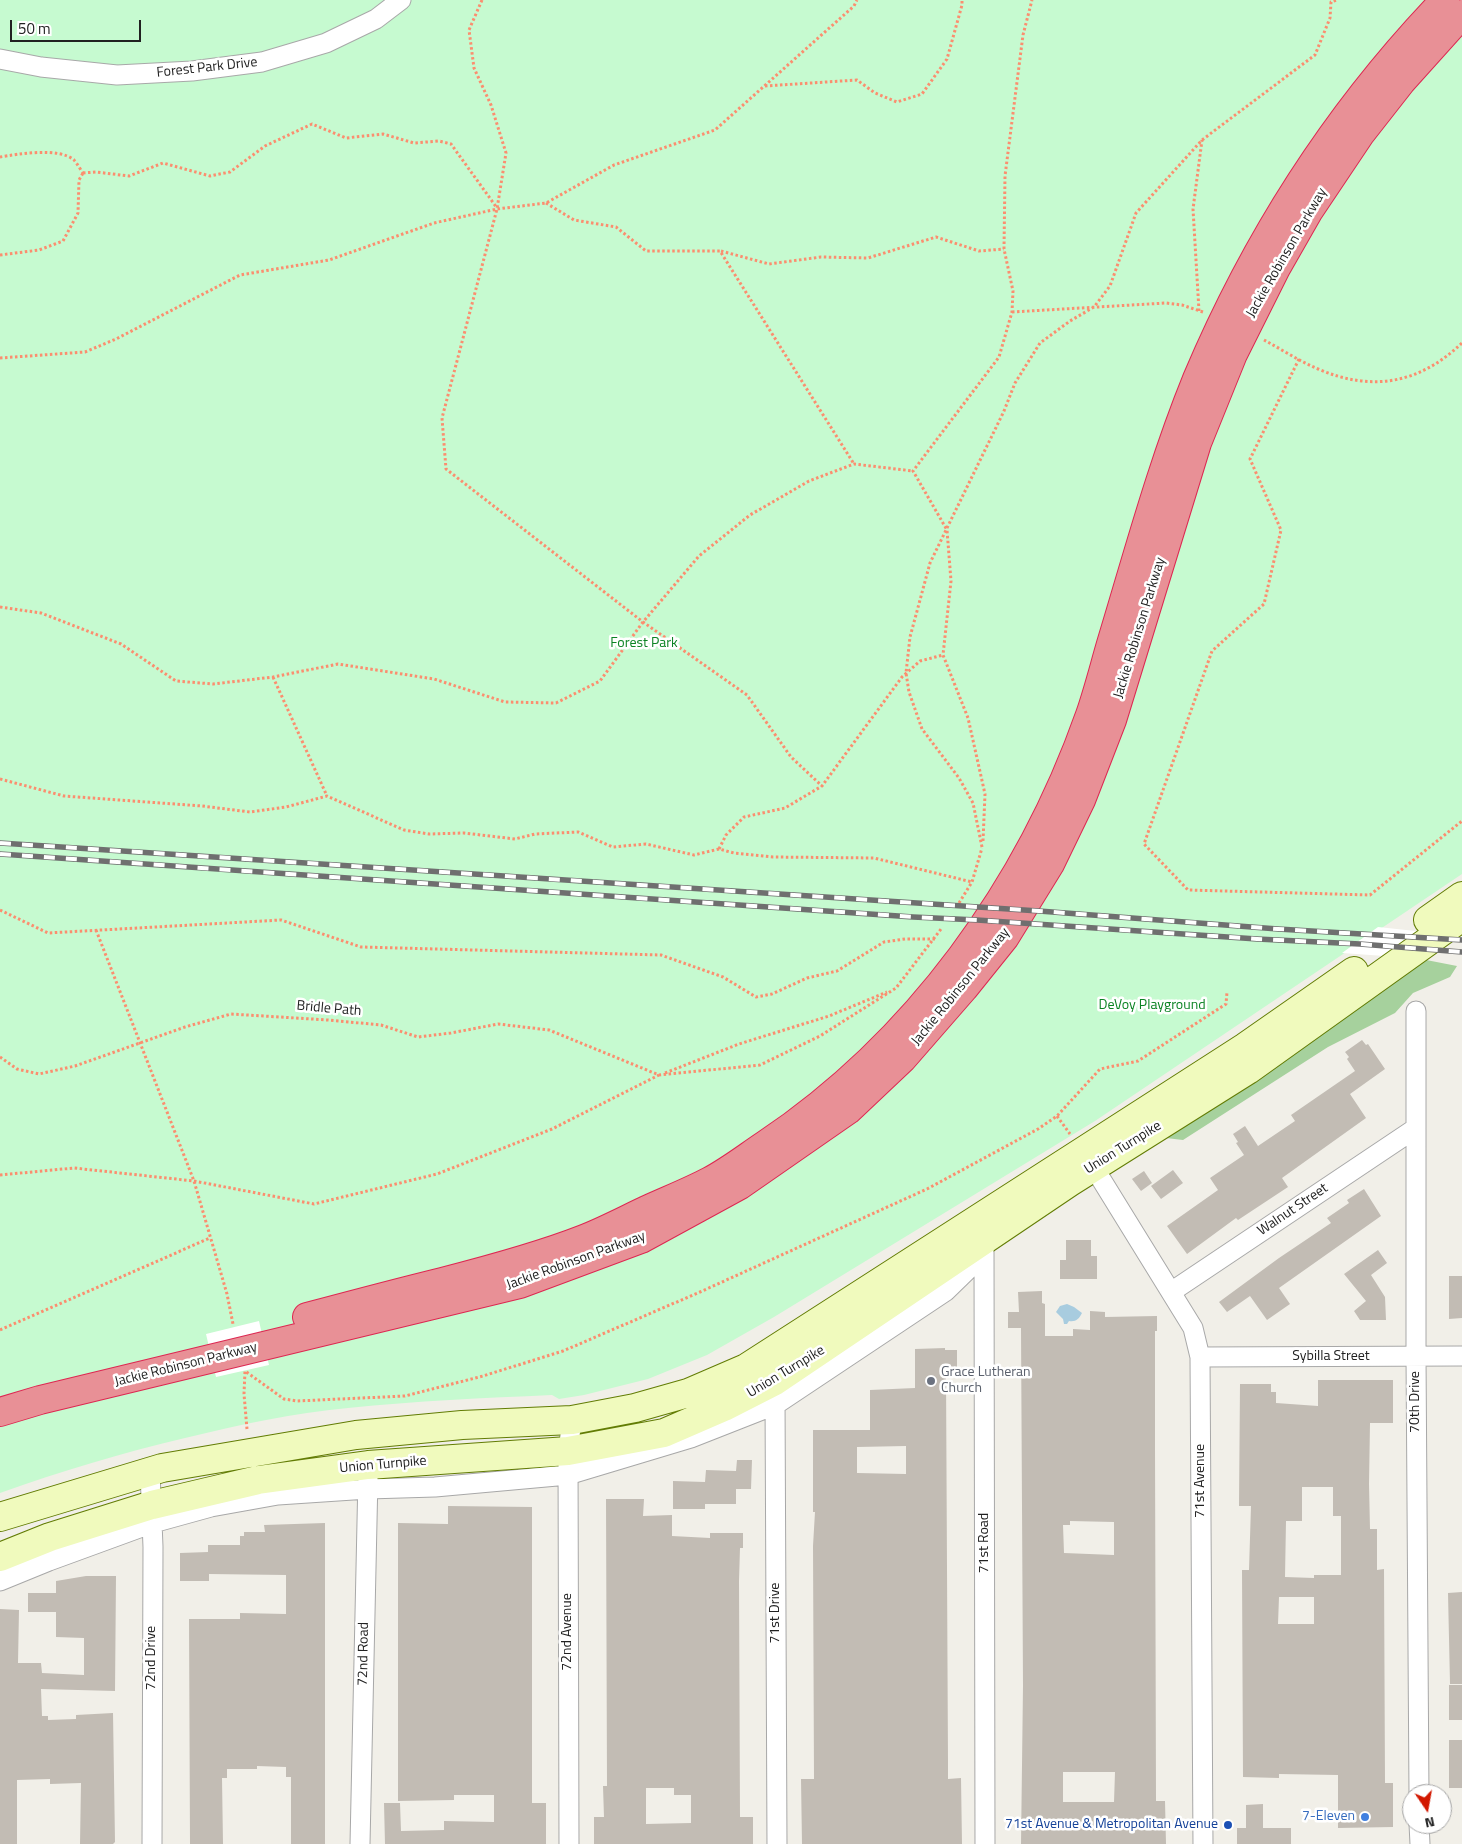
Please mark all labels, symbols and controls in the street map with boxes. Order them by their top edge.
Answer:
scale bar [12,10,144,42]
text: 50 m [18,17,51,40]
street label: Forest Park Drive [156,54,258,82]
street label: Jackie Robinson Parkway [1243,185,1331,321]
street label: Jackie Robinson Parkway [1111,555,1169,701]
park label: Forest Park [610,636,678,652]
street label: Jackie Robinson Parkway [908,925,1014,1049]
street label: Bridle Path [296,998,362,1020]
park label: DeVoy Playground [1098,998,1206,1014]
street label: Union Turnpike [1081,1118,1165,1178]
street label: Walnut Street [1255,1180,1331,1240]
street label: Jackie Robinson Parkway [504,1228,648,1294]
street label: Jackie Robinson Parkway [113,1339,259,1391]
street label: Union Turnpike [744,1342,828,1402]
street label: Sybilla Street [1292,1349,1370,1365]
place label: Grace Lutheran Church [941,1365,1031,1398]
street label: 70th Drive [1408,1371,1424,1433]
marker: Grace Lutheran Church [925,1375,937,1387]
street label: 71st Avenue [1193,1444,1209,1518]
street label: Union Turnpike [339,1453,427,1477]
street label: 71st Road [977,1513,993,1573]
street label: 71st Drive [768,1583,784,1643]
street label: 72nd Avenue [560,1593,576,1671]
street label: 72nd Road [355,1622,373,1686]
street label: 72nd Drive [144,1626,160,1690]
north arrow [1402,1784,1452,1834]
place label: 7-Eleven [1302,1809,1355,1825]
marker: 7-Eleven [1359,1811,1371,1823]
text: N [1423,1812,1437,1834]
place label: 71st Avenue & Metropolitan Avenue [1005,1817,1218,1833]
marker: 71st Avenue & Metropolitan Avenue [1222,1819,1234,1831]

